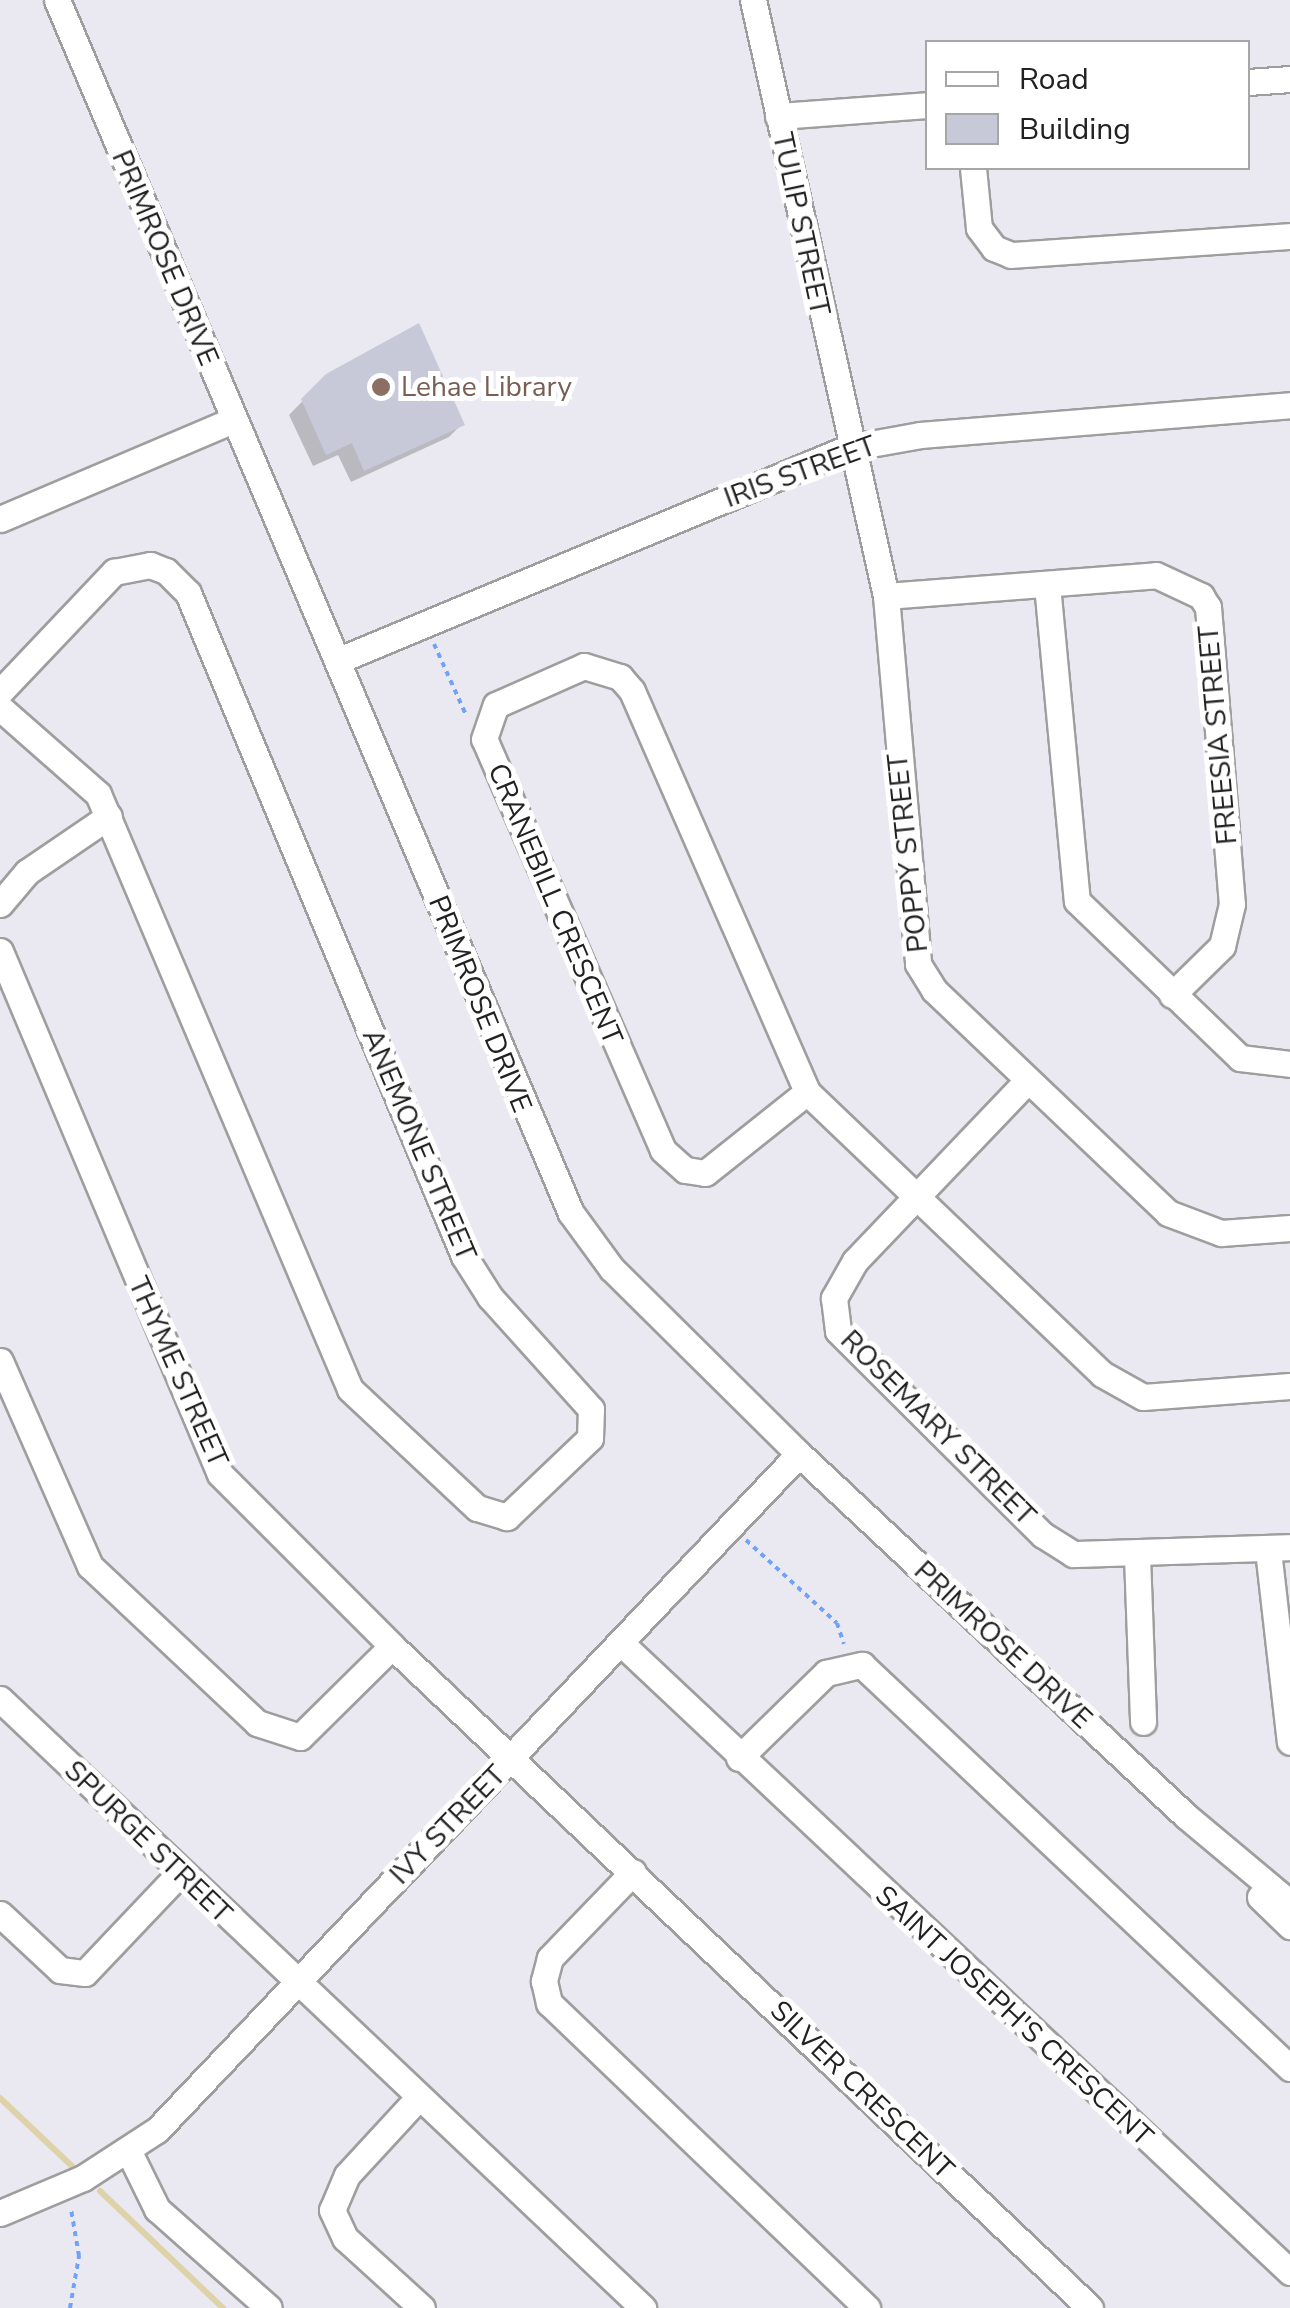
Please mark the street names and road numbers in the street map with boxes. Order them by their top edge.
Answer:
street label: TULIP STREET [765,130,837,318]
street label: PRIMROSE DRIVE [104,145,226,371]
street label: IRIS STREET [720,429,880,515]
street label: FREESIA STREET [1192,624,1244,846]
street label: POPPY STREET [881,752,935,954]
street label: CRANEBILL CRESCENT [481,758,629,1050]
street label: PRIMROSE DRIVE [421,891,539,1117]
street label: ANEMONE STREET [355,1024,483,1266]
street label: THYME STREET [121,1272,235,1472]
street label: ROSEMARY STREET [834,1324,1042,1532]
street label: PRIMROSE DRIVE [907,1554,1099,1736]
street label: SPURGE STREET [57,1754,239,1930]
street label: IVY STREET [383,1759,513,1891]
street label: SAINT JOSEPH'S CRESCENT [868,1879,1160,2153]
street label: SILVER CRESCENT [763,1994,961,2186]

